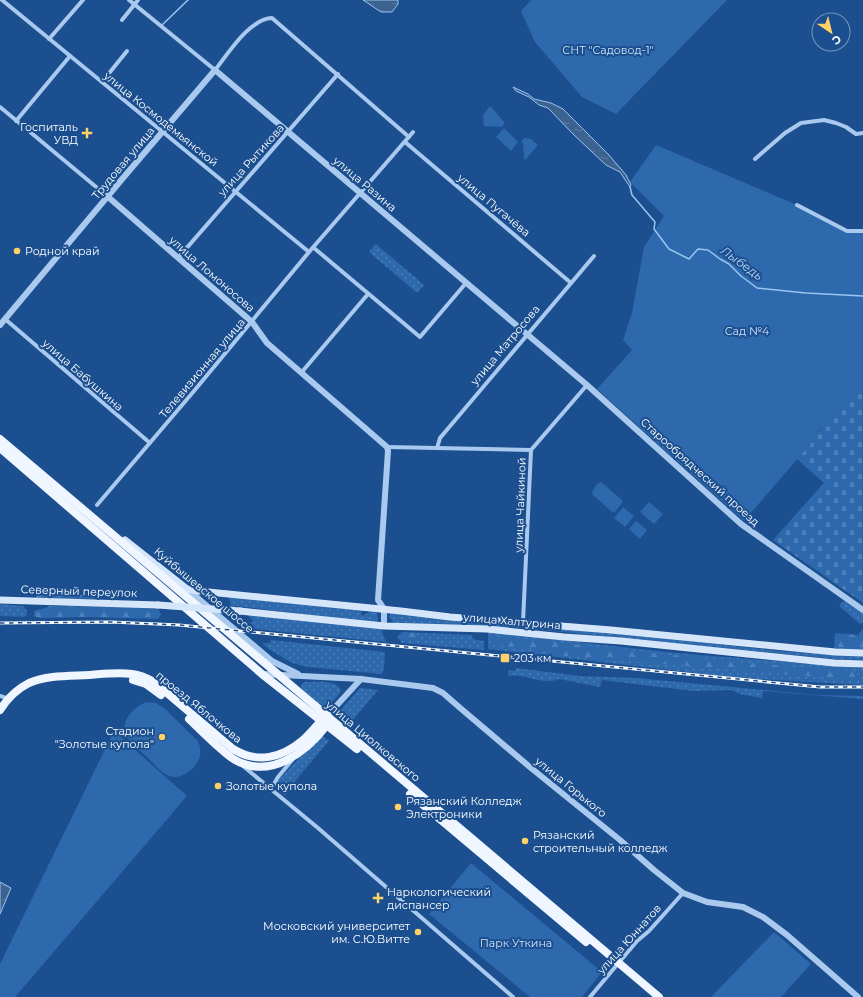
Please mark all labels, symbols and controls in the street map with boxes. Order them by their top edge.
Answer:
north arrow [811,12,851,52]
text: С [829,32,844,48]
park label: СНТ "Садовод-1" [562,43,654,57]
street label: улица Космодемьянской [100,68,221,169]
place label: Госпиталь УВД [20,120,78,147]
street label: улица Рытикова [214,121,287,200]
street label: Трудовая улица [88,124,158,202]
marker: Госпиталь УВД [81,127,93,139]
street label: улица Разина [330,153,400,215]
street label: улица Пугачёва [454,170,533,239]
street label: улица Ломоносова [165,232,258,315]
water label: Лыбедь [717,242,766,284]
place label: Родной край [25,244,100,258]
marker: Родной край [12,246,22,256]
street label: улица Матросова [467,302,543,389]
street label: Телевизионная улица [156,315,248,421]
park label: Сад №4 [725,324,770,338]
street label: улица Бабушкина [39,335,126,414]
street label: Старообрядческий проезд [638,415,762,529]
street label: улица Чайкиной [511,457,529,554]
street label: Куйбышевское шоссе [151,544,257,636]
street label: Северный переулок [20,582,138,600]
street label: улица Халтурина [462,610,561,632]
place label: 203 км [514,651,552,665]
marker: 203 км [499,652,511,664]
street label: проезд Яблочкова [153,668,245,746]
street label: улица Циолковского [322,697,423,785]
place label: Стадион "Золотые купола" [55,724,154,751]
marker: Стадион "Золотые купола" [157,732,167,742]
street label: улица Горького [532,753,610,820]
place label: Золотые купола [226,779,317,793]
marker: Золотые купола [213,781,223,791]
place label: Рязанский Колледж Электроники [406,794,522,821]
marker: Рязанский Колледж Электроники [393,802,403,812]
place label: Рязанский строительный колледж [533,828,668,855]
marker: Рязанский строительный колледж [520,836,530,846]
place label: Наркологический диспансер [387,885,491,912]
marker: Наркологический диспансер [372,892,384,904]
street label: улица Юннатов [593,901,664,978]
place label: Московский университет им. С.Ю.Витте [263,919,411,946]
marker: Московский университет им. С.Ю.Витте [413,927,423,937]
park label: Парк Уткина [480,936,552,950]

